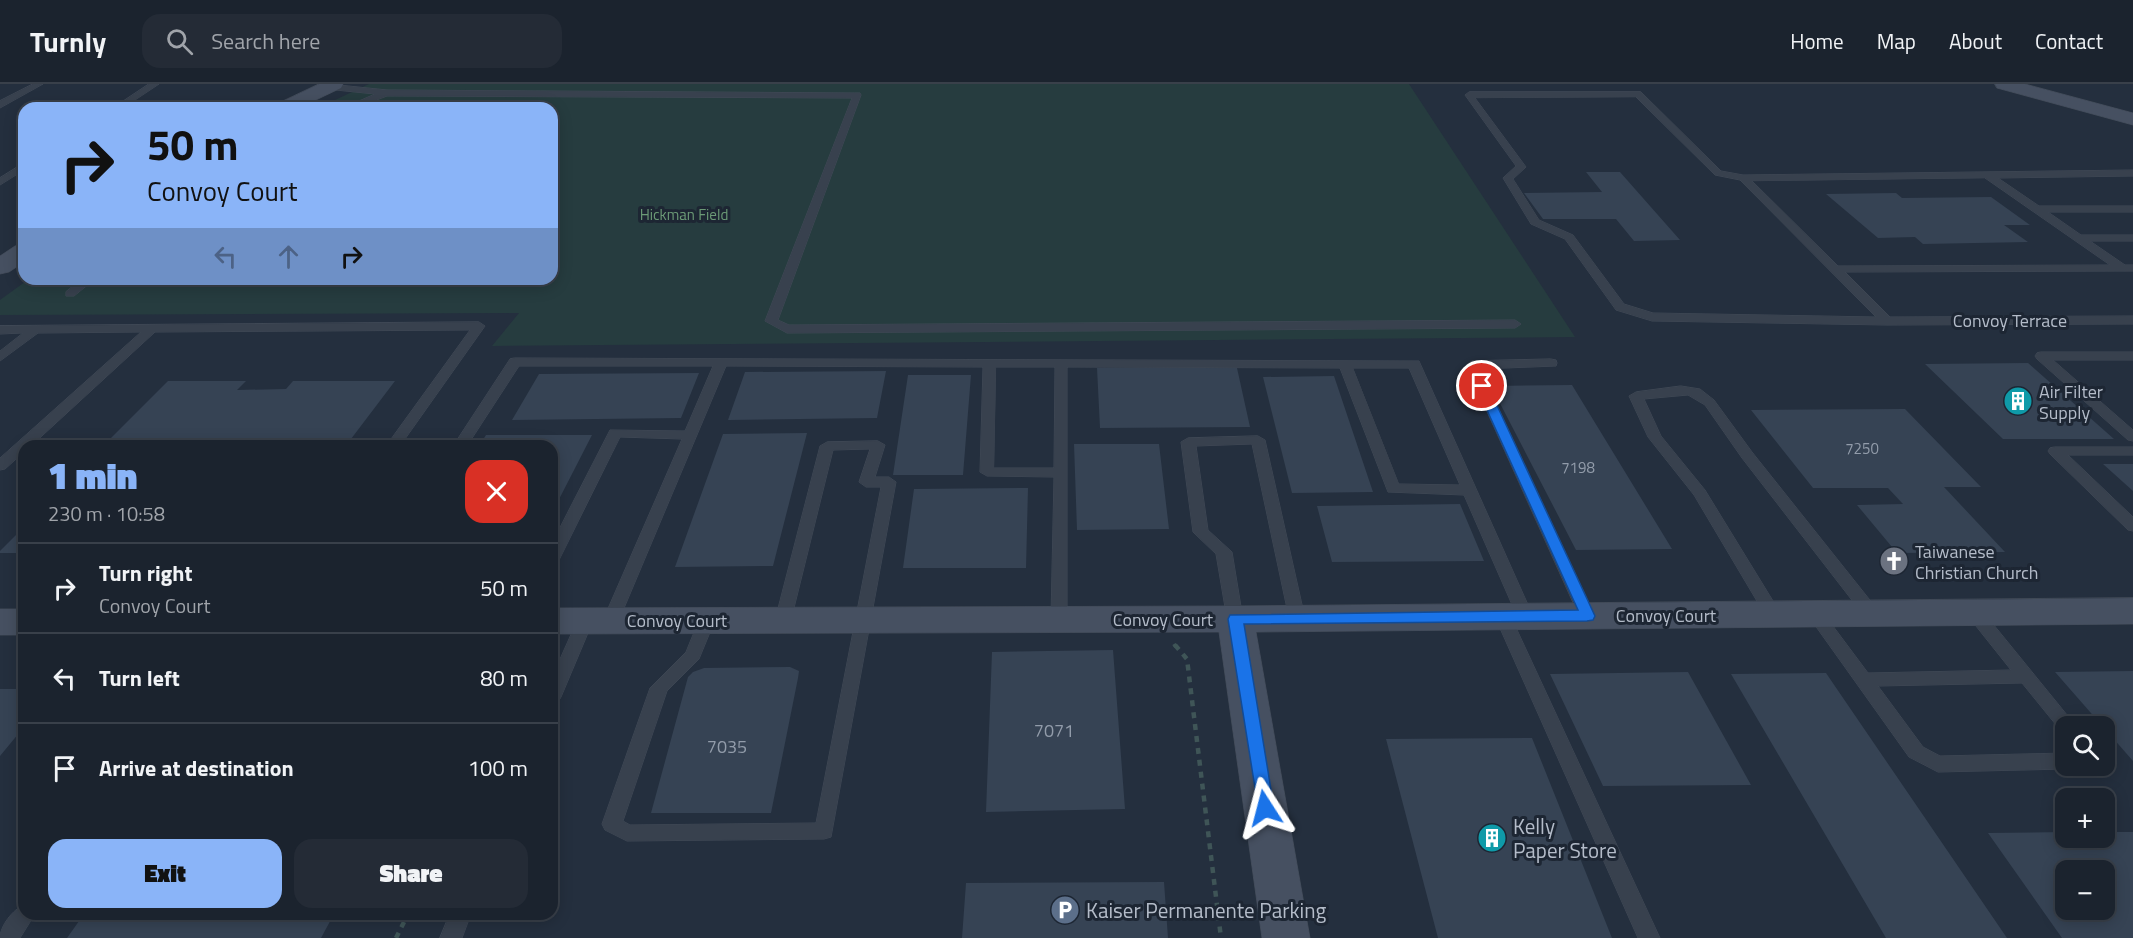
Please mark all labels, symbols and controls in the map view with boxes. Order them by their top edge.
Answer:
search box [142,14,562,68]
text: Turnly [30,20,106,63]
text: Search here [211,24,320,58]
icon: search [163,25,196,58]
text: Home [1790,25,1844,57]
text: Map [1877,25,1916,57]
text: About [1949,25,2002,57]
text: Contact [2035,25,2103,57]
text: 50 m [147,112,239,176]
icon: right [48,126,126,204]
text: Convoy Court [147,170,298,211]
park label: Hickman Field [640,203,728,226]
icon: left [209,240,242,273]
icon: ahead [272,240,305,273]
icon: right [335,240,368,273]
street label: Convoy Terrace [1953,307,2067,334]
pin [1456,360,1507,411]
icon: arrive [1465,369,1498,402]
place label: Air Filter Supply [2039,378,2103,426]
building icon: Air Filter Supply [2002,385,2034,417]
house number: 7250 [1845,437,1879,460]
text: 1 min [48,448,137,503]
house number: 7198 [1561,456,1595,479]
button: close [465,460,528,523]
text: 230 m · 10:58 [48,498,165,529]
place label: Taiwanese Christian Church [1915,538,2038,586]
church icon: Taiwanese Christian Church [1878,545,1910,577]
text: Turn right [99,556,193,590]
text: 50 m [480,571,528,605]
icon: right [48,572,81,605]
text: Convoy Court [99,590,211,621]
street label: Convoy Court [1616,602,1717,629]
street label: Convoy Court [1113,606,1214,633]
street label: Convoy Court [627,607,728,634]
text: Turn left [99,661,180,695]
text: 80 m [480,661,528,695]
icon: left [48,662,81,695]
map controls [2055,716,2115,920]
button: search [2055,716,2115,776]
house number: 7071 [1034,717,1074,744]
house number: 7035 [707,733,747,760]
text: Arrive at destination [99,751,294,785]
text: 100 m [468,751,528,785]
icon: arrive [48,752,81,785]
position arrow [1233,776,1297,840]
button: + [2055,788,2115,848]
place label: Kelly Paper Store [1513,810,1617,866]
building icon: Kelly Paper Store [1476,822,1508,854]
button: Exit [48,839,282,908]
button: Share [294,839,528,908]
button: − [2055,860,2115,920]
parking icon: Kaiser Permanente Parking [1049,894,1081,926]
place label: Kaiser Permanente Parking [1086,894,1326,926]

